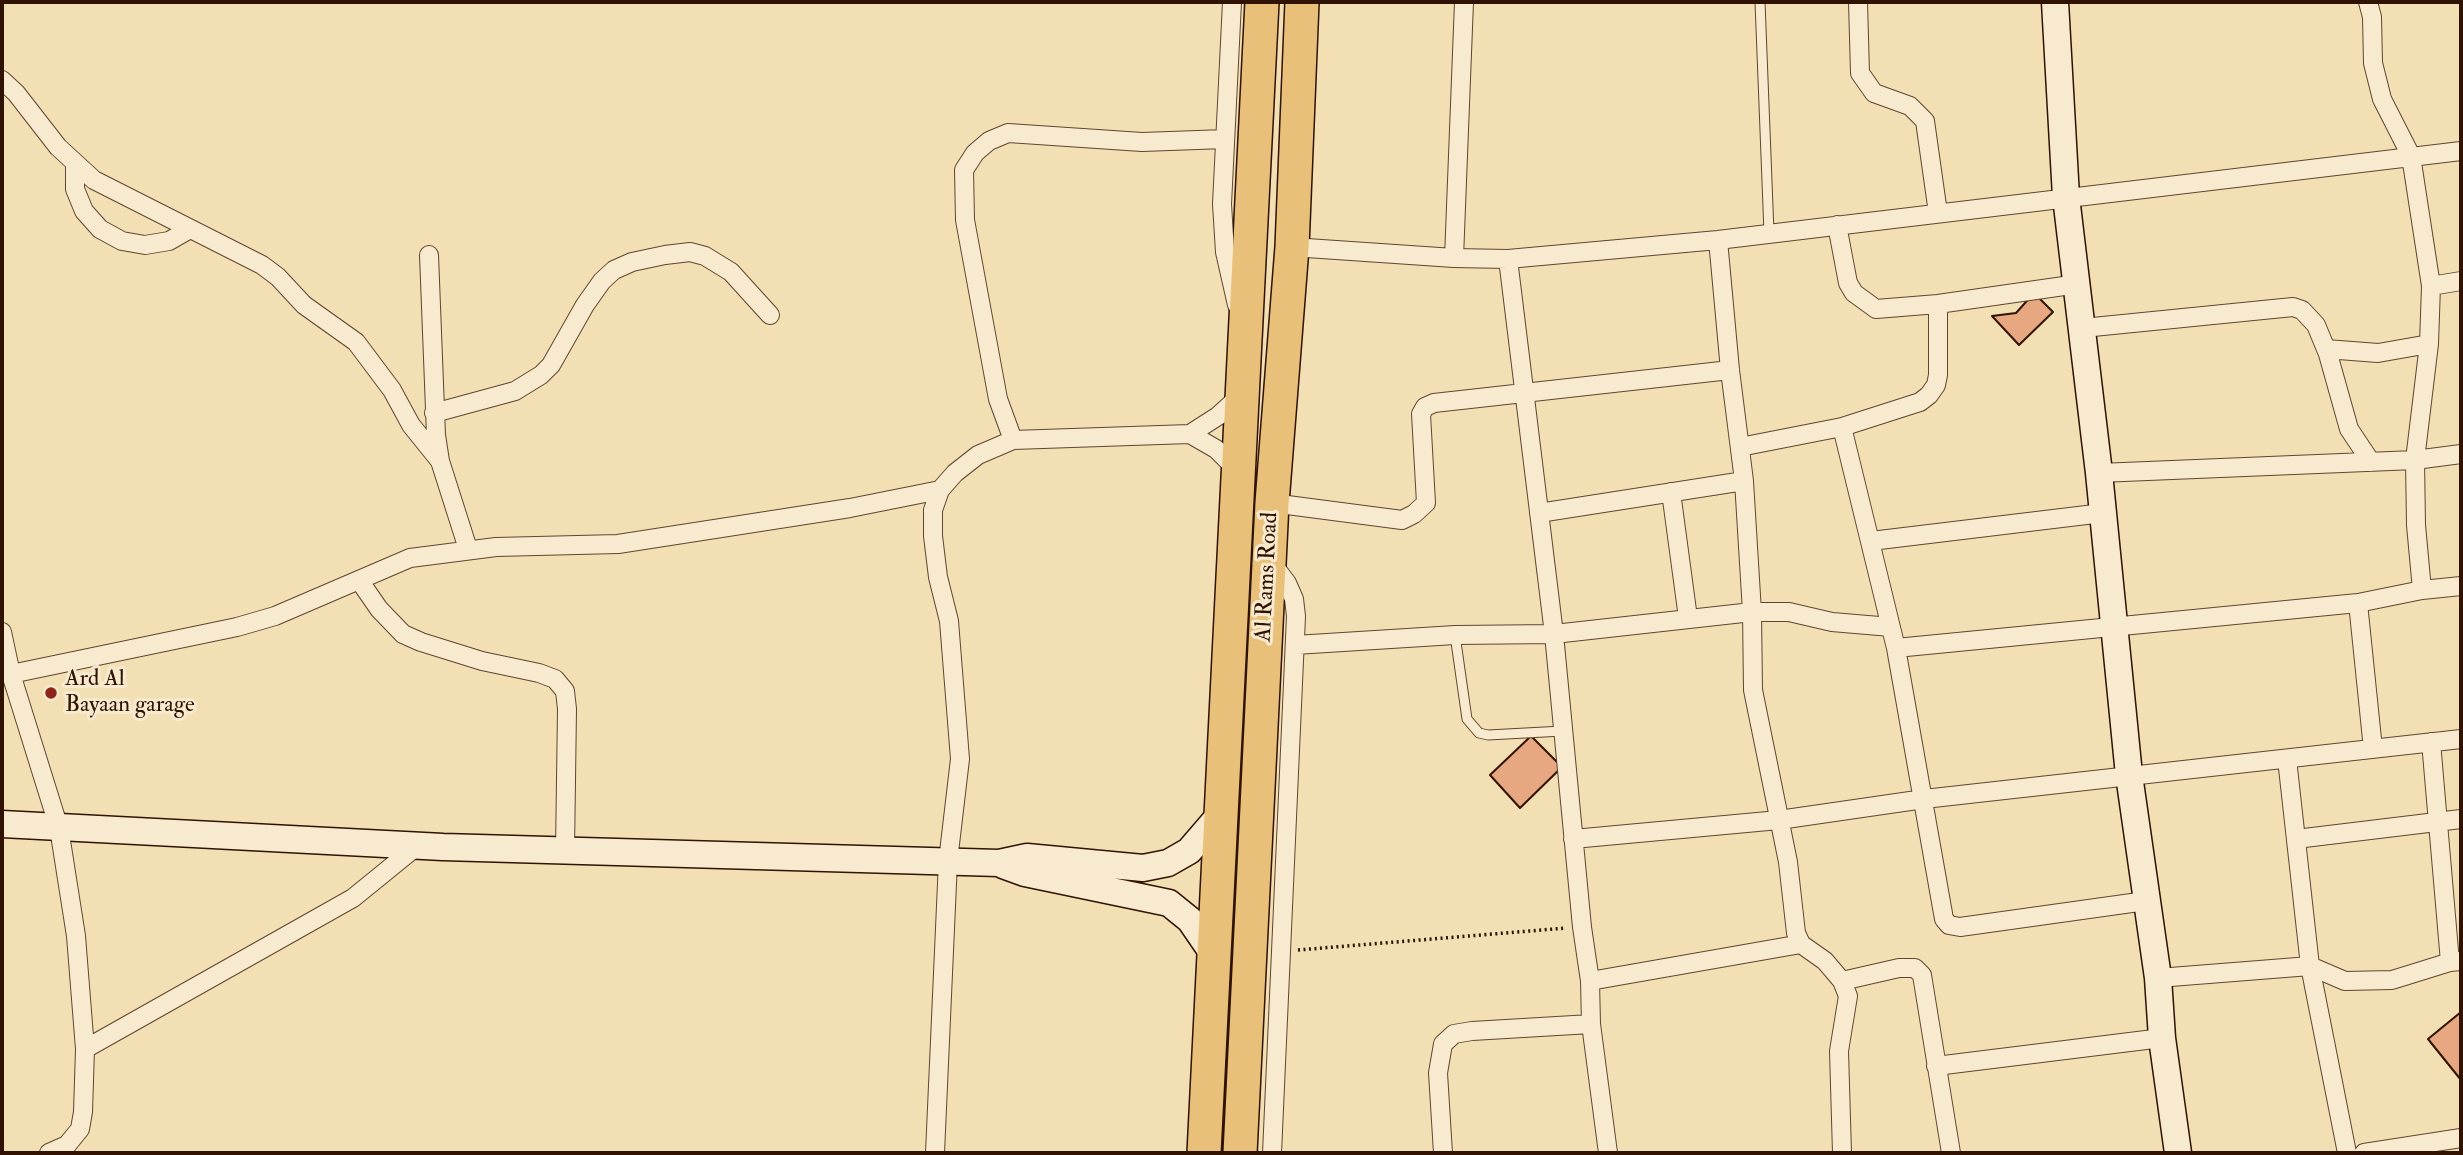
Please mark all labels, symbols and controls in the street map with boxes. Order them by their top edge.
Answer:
street label: Al Rams Road [1251,511,1285,643]
place label: Ard Al Bayaan garage [65,666,195,720]
marker: Ard Al Bayaan garage [43,685,59,701]

